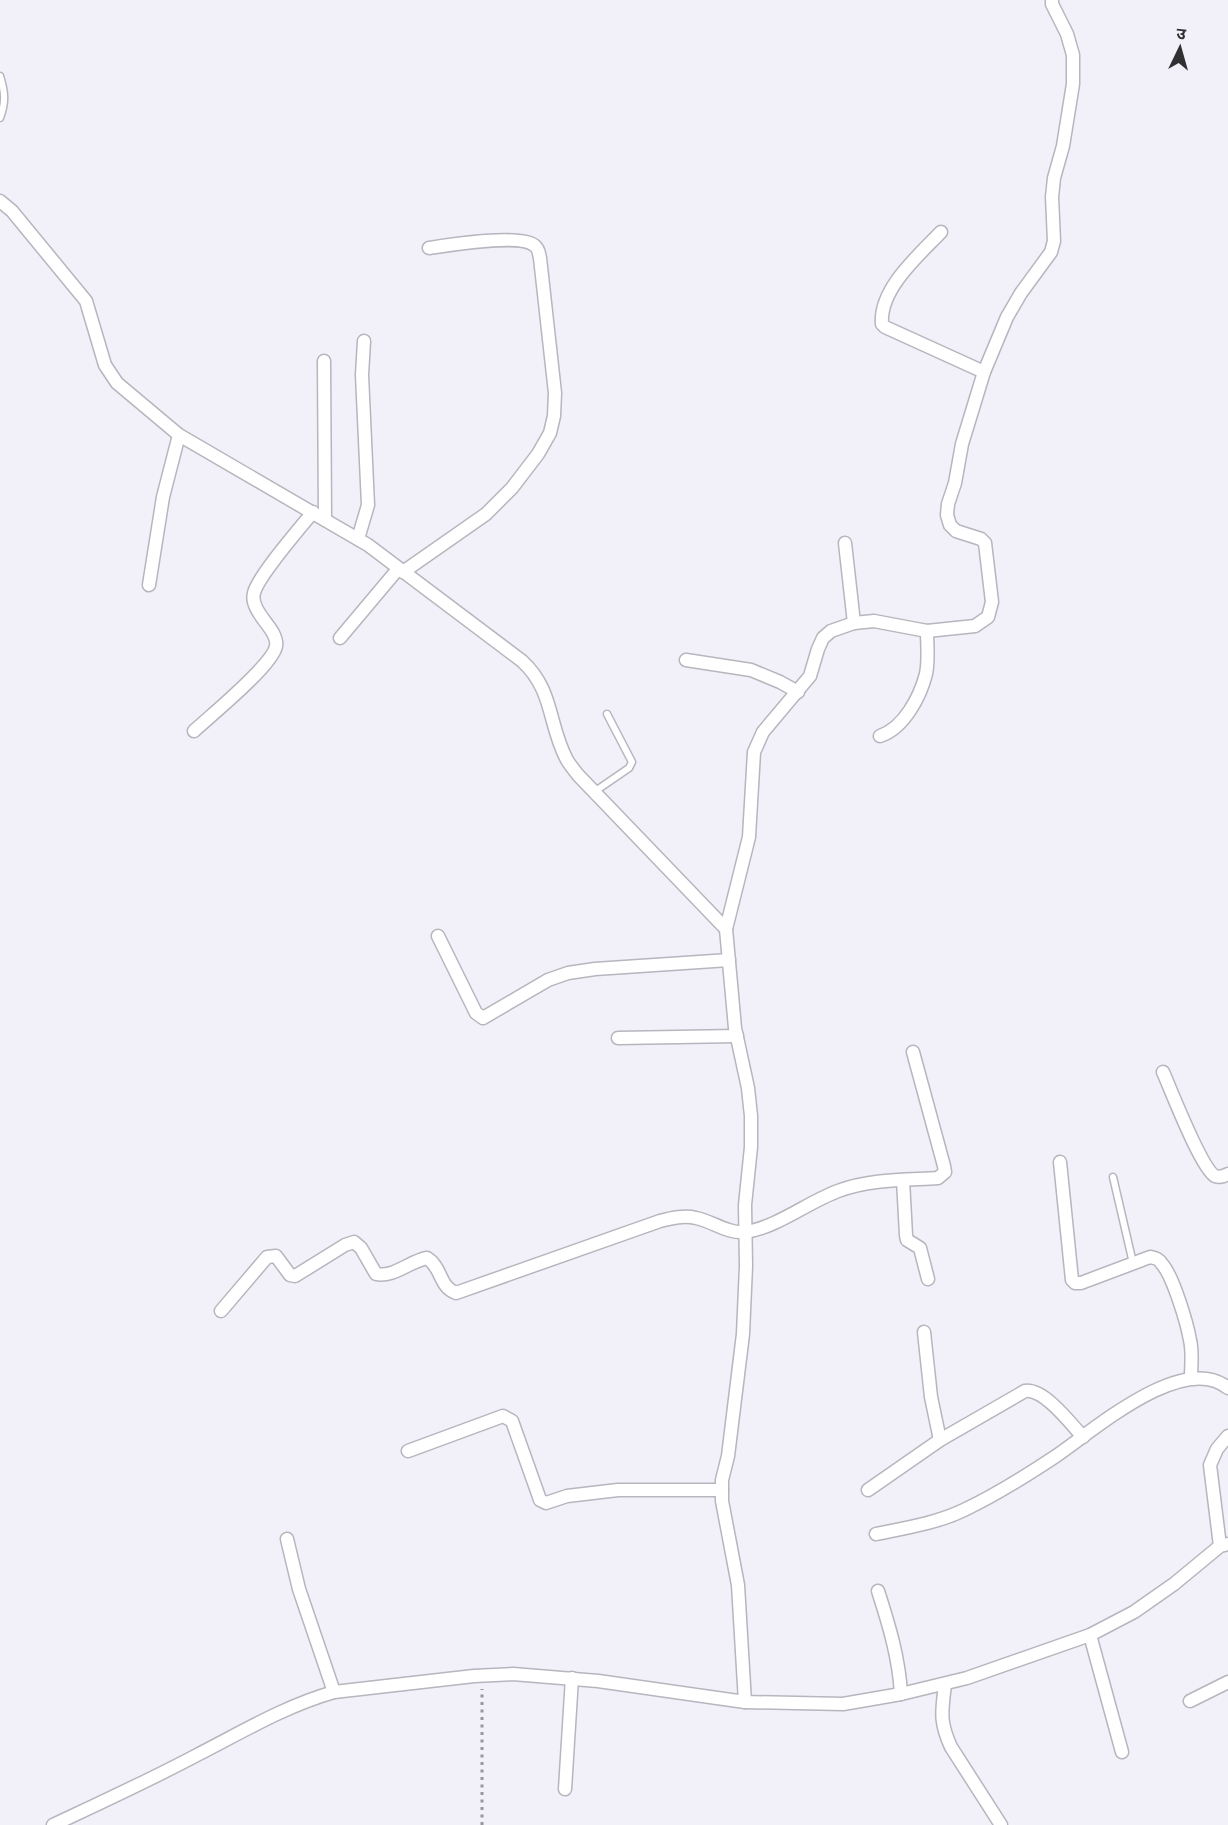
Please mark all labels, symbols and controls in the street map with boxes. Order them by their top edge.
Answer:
north arrow [1150,18,1210,78]
text: उ [1176,24,1187,43]

